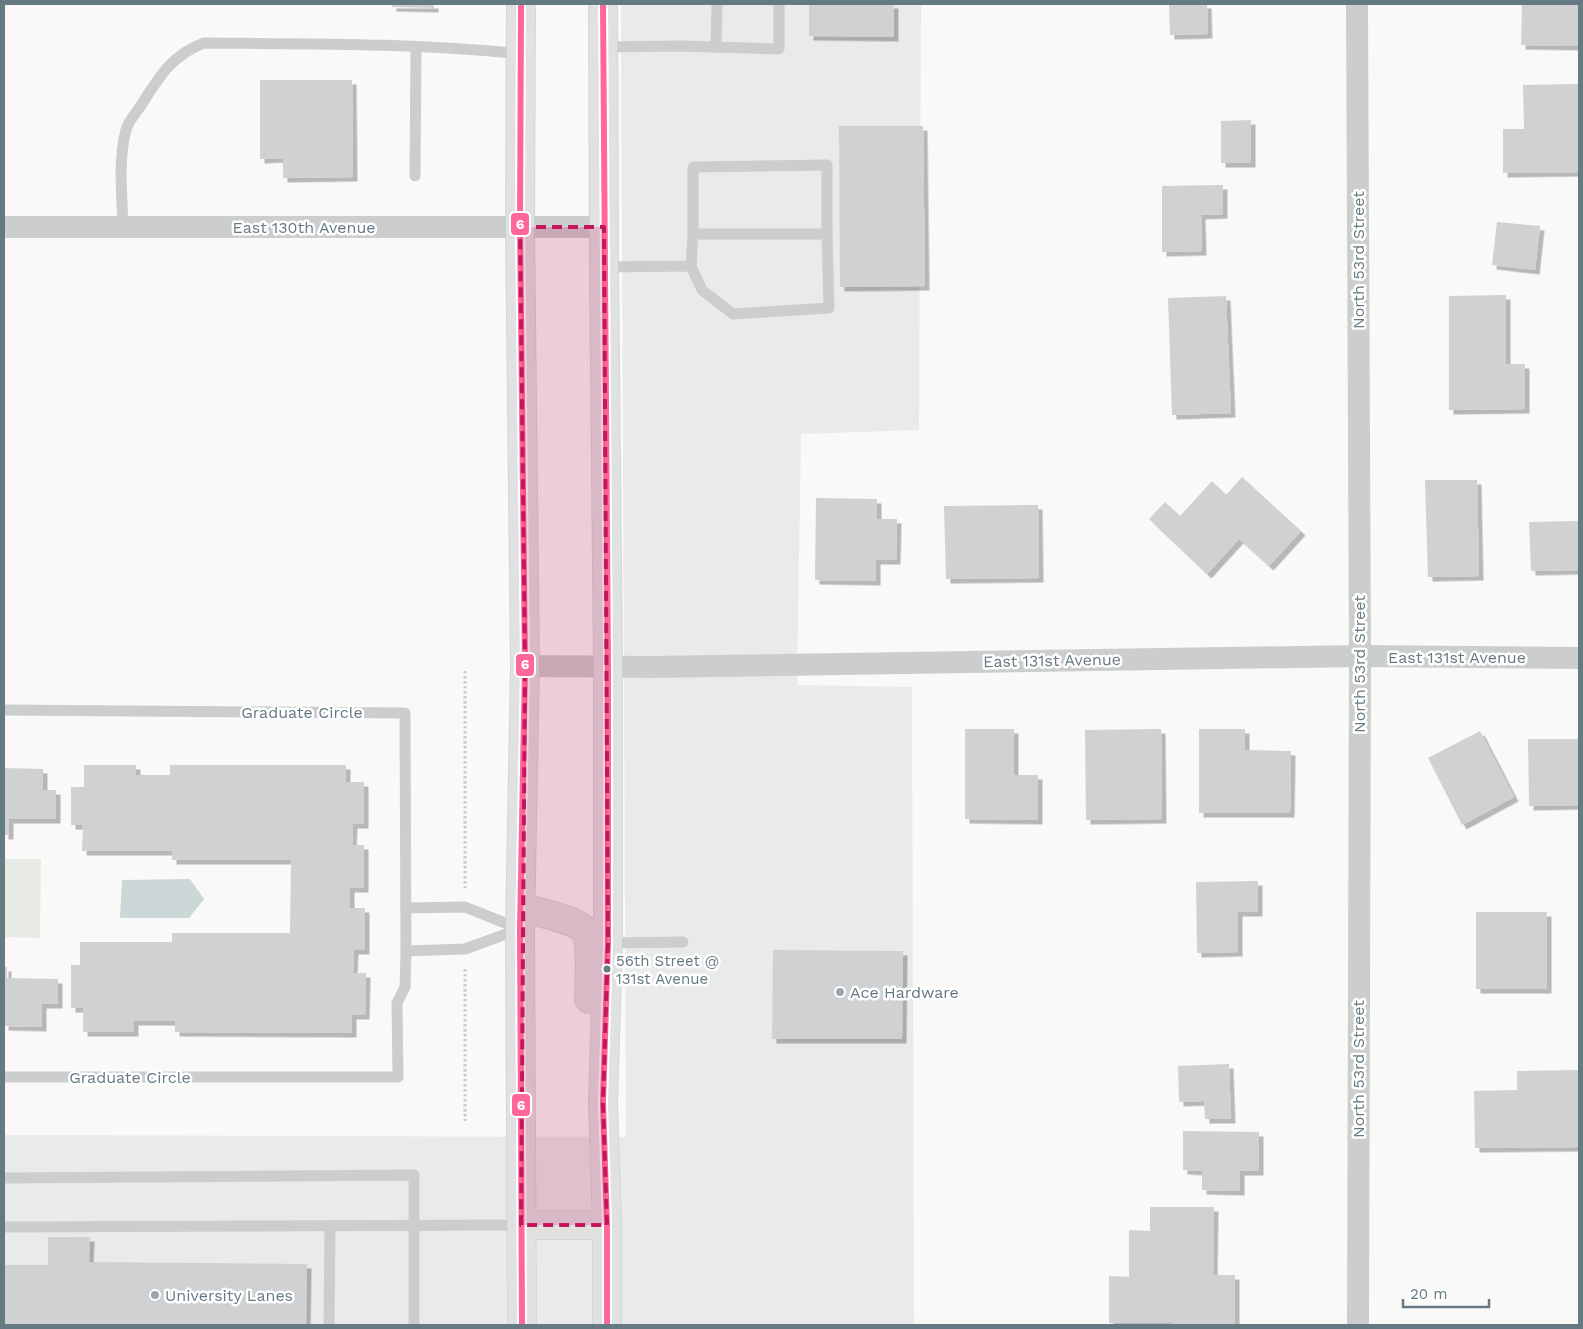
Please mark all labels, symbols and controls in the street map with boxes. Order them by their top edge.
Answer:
street label: North 53rd Street [1349,191,1368,329]
line badge: 6 [510,212,530,236]
text: 6 [516,216,525,232]
street label: East 130th Avenue [232,218,376,237]
street label: North 53rd Street [1350,595,1369,733]
street label: East 131st Avenue [1388,648,1526,667]
street label: East 131st Avenue [983,650,1121,671]
line badge: 6 [515,653,535,677]
text: 6 [521,656,530,672]
street label: Graduate Circle [241,703,363,722]
place label: 56th Street @ 131st Avenue [616,952,719,988]
marker: 56th Street @ 131st Avenue [602,964,612,974]
place label: Ace Hardware [850,983,959,1002]
marker: Ace Hardware [834,986,846,998]
street label: North 53rd Street [1349,1000,1368,1138]
street label: Graduate Circle [69,1068,191,1087]
line badge: 6 [511,1093,531,1117]
text: 6 [517,1097,526,1113]
scale bar [1403,1276,1489,1308]
text: 20 m [1410,1285,1448,1303]
place label: University Lanes [165,1286,293,1305]
marker: University Lanes [149,1289,161,1301]

